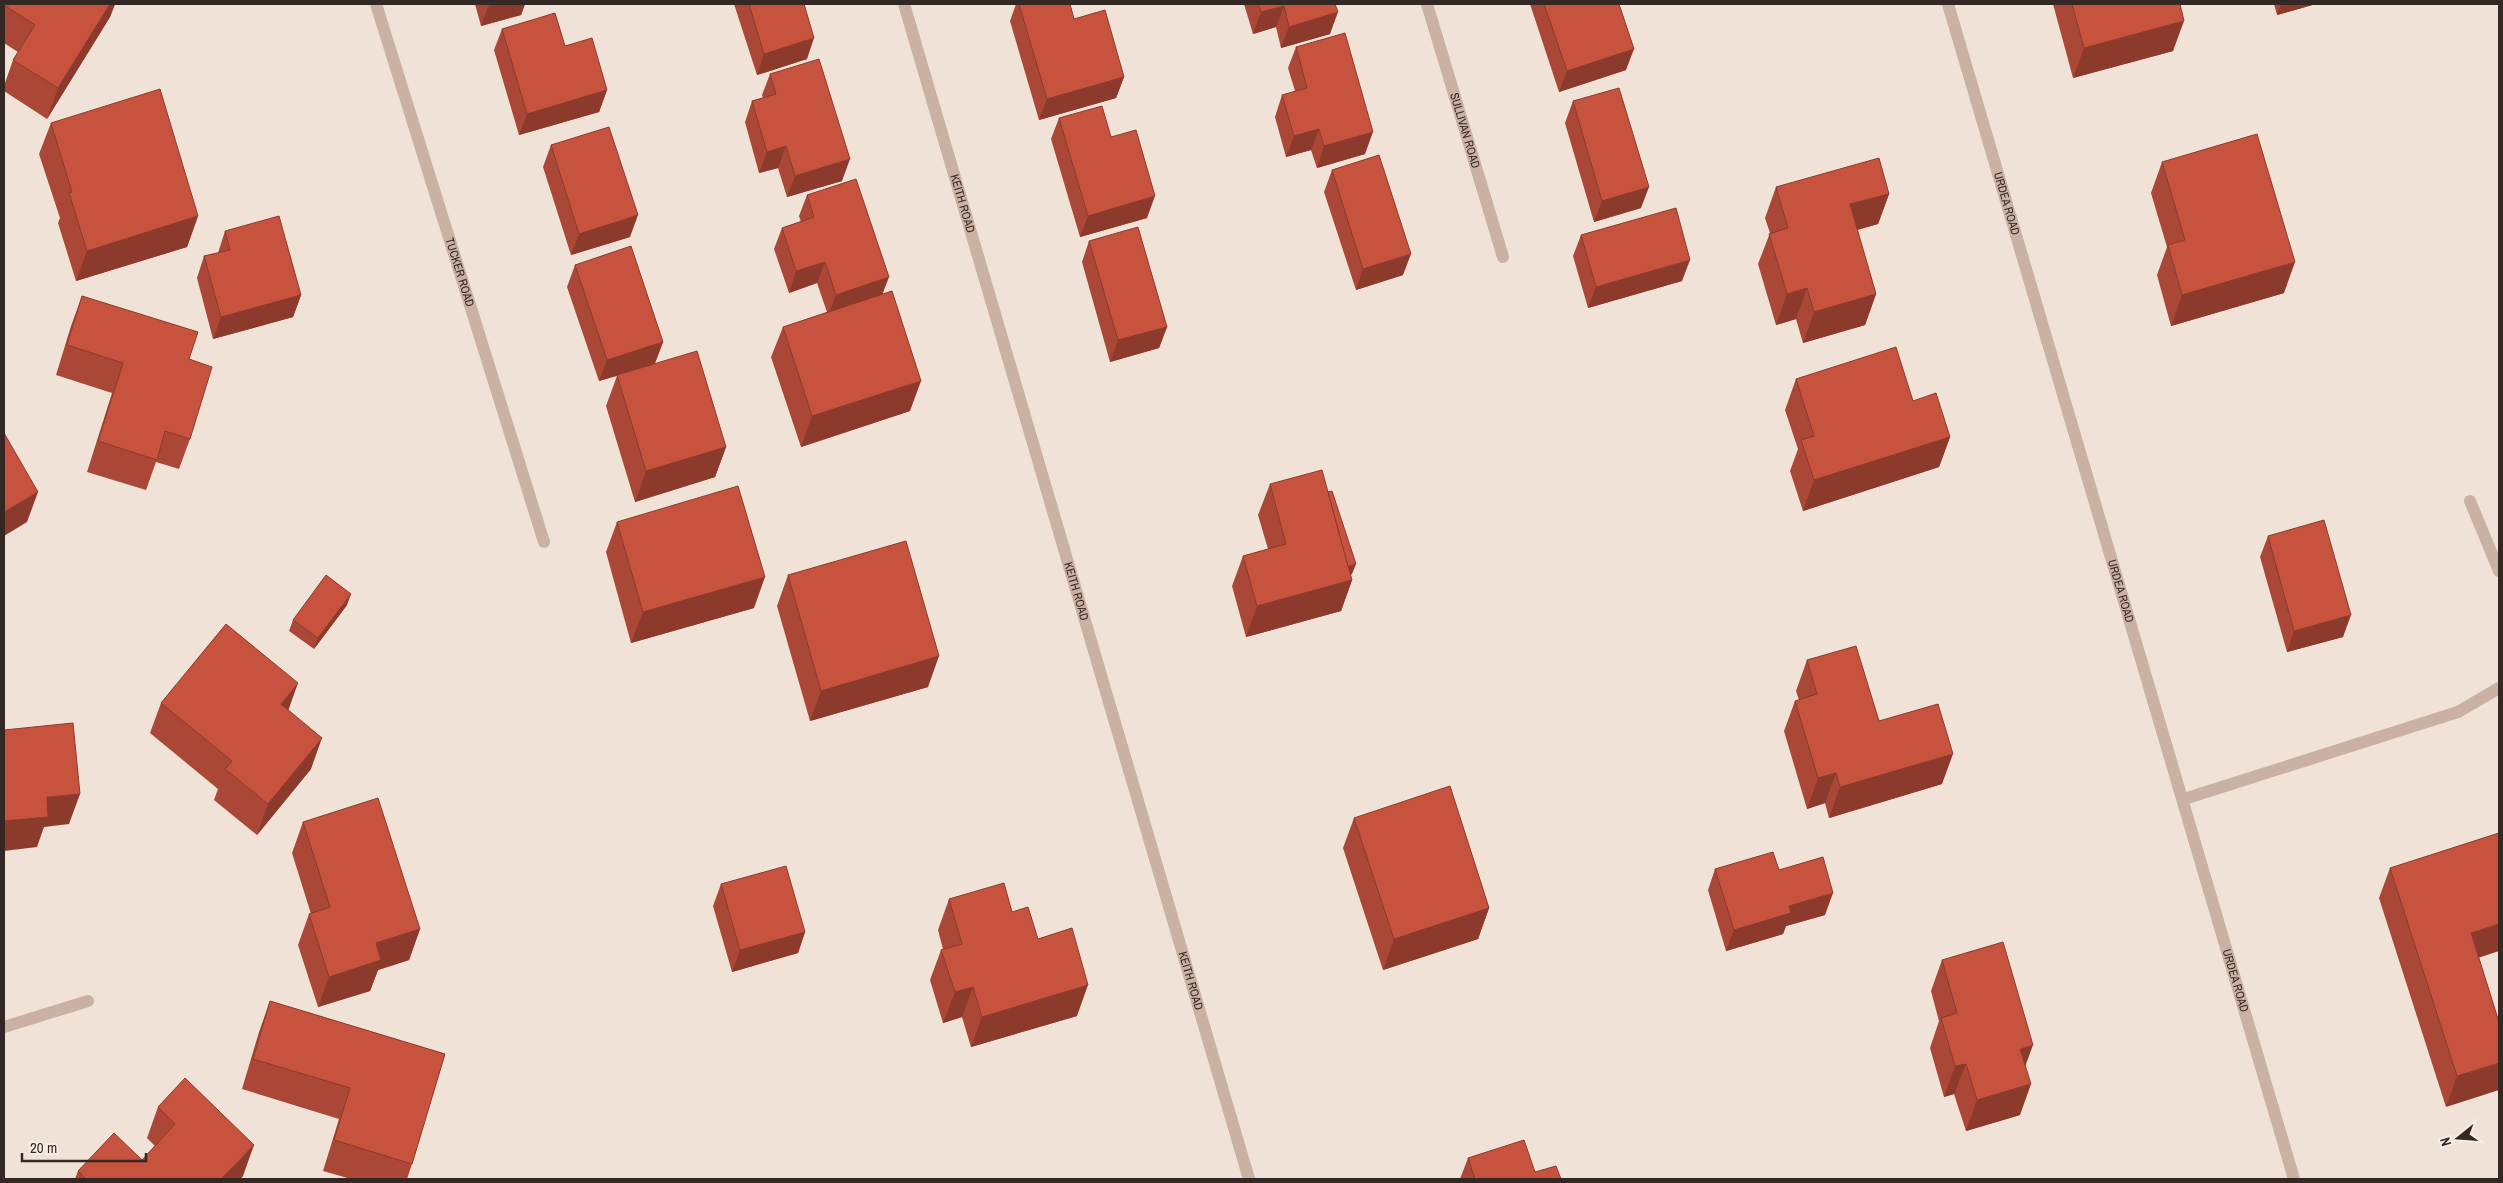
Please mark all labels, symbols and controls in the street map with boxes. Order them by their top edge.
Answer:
street label: SULLIVAN ROAD [1446,91,1484,170]
street label: URDEA ROAD [1990,170,2024,237]
street label: KEITH ROAD [946,172,979,235]
street label: TUCKER ROAD [441,236,478,309]
street label: URDEA ROAD [2104,558,2138,625]
street label: KEITH ROAD [1060,560,1093,622]
street label: URDEA ROAD [2219,947,2252,1014]
street label: KEITH ROAD [1175,950,1207,1012]
north arrow [2433,1113,2483,1163]
scale bar [22,1130,146,1162]
text: N [2436,1135,2455,1148]
text: 20 m [30,1137,57,1158]

